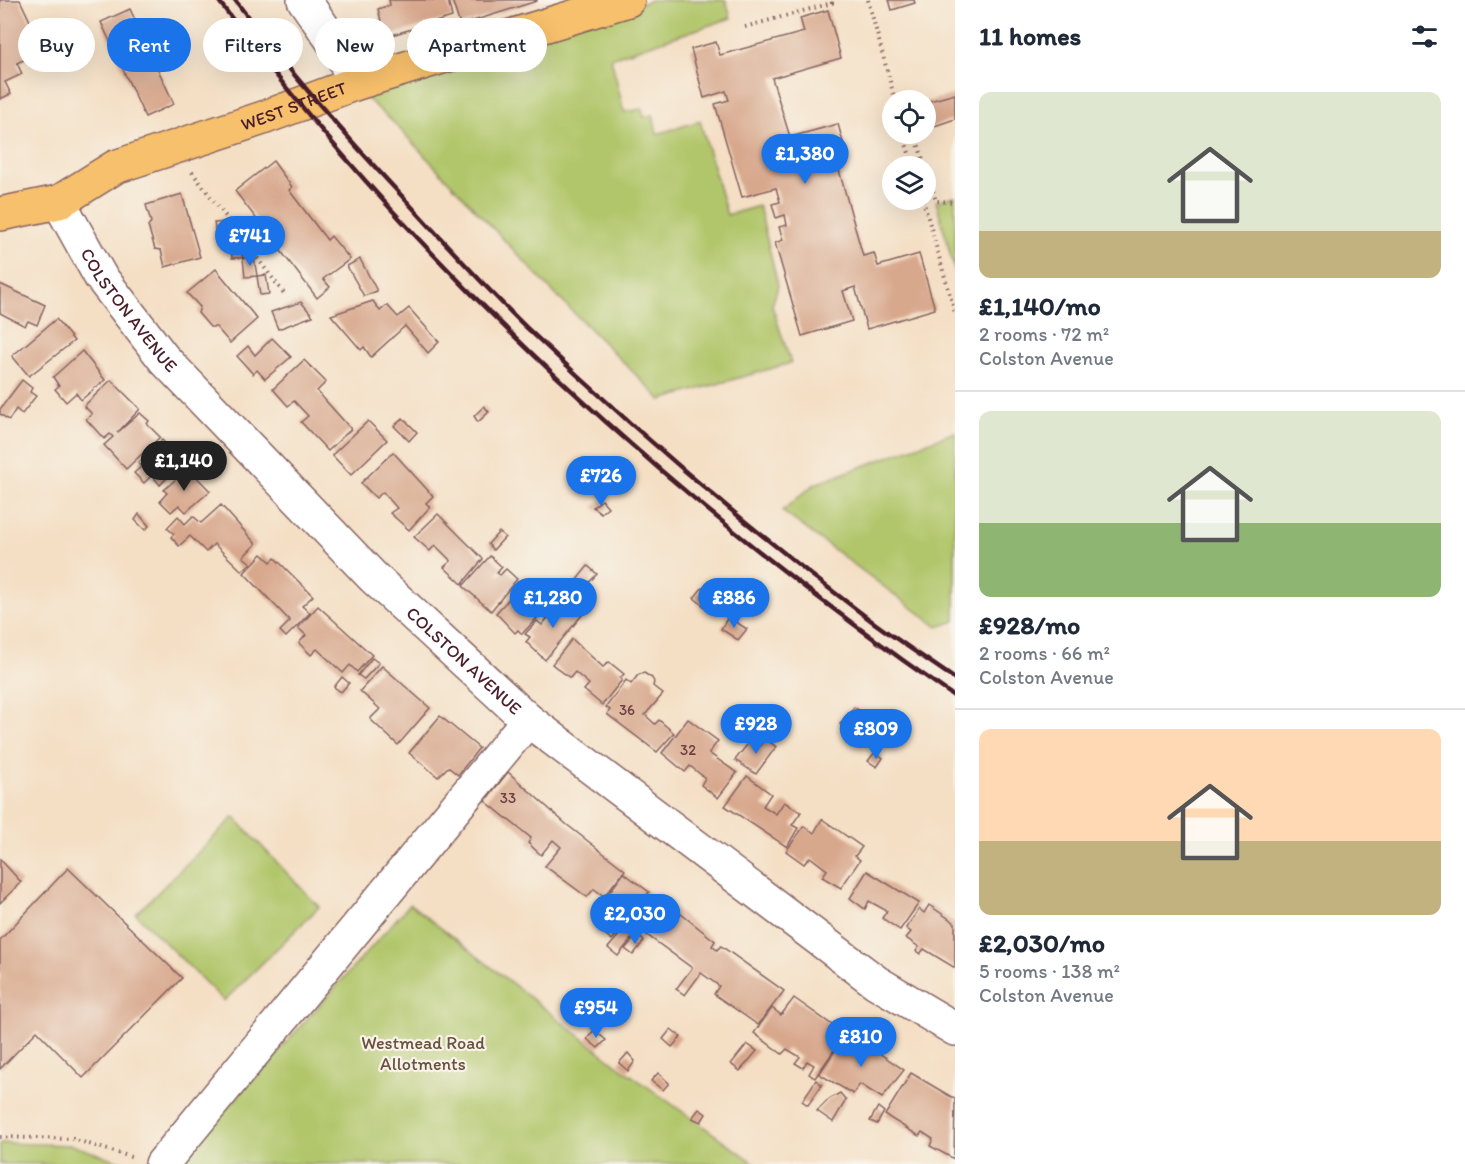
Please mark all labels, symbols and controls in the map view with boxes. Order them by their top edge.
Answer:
chip: Buy [18,18,95,72]
chip: Rent [107,18,191,72]
chip: Filters [203,18,303,72]
chip: New [315,18,395,72]
chip: Apartment [407,18,547,72]
text: 11 homes [979,20,1081,52]
icon: filters [1408,20,1441,53]
street label: WEST STREET [238,77,350,136]
map controls [882,90,936,210]
button: locate [882,90,936,144]
icon: home [1156,131,1264,239]
pin: £1,380 [756,134,854,185]
text: £1,380 [776,141,834,165]
button: layers [882,156,936,210]
pin: £741 [214,216,286,267]
text: £741 [229,223,271,247]
street label: COLSTON AVENUE [76,244,182,377]
text: £1,140/mo [979,290,1101,322]
text: 2 rooms · 72 m² [979,322,1109,346]
text: Colston Avenue [979,346,1114,370]
pin: £1,140 [135,441,233,492]
text: £1,140 [155,448,213,472]
icon: home [1156,450,1264,558]
pin: £726 [565,456,637,507]
text: £726 [580,463,622,487]
pin: £1,280 [504,578,602,629]
pin: £886 [698,578,770,629]
text: £1,280 [524,585,582,609]
text: £886 [712,585,756,609]
street label: COLSTON AVENUE [401,602,526,720]
text: £928/mo [979,609,1080,641]
text: 2 rooms · 66 m² [979,641,1110,665]
text: Colston Avenue [979,665,1114,689]
house number: 36 [619,701,635,719]
pin: £928 [720,704,792,755]
pin: £809 [840,709,912,760]
text: £928 [735,711,777,735]
text: £809 [854,716,898,740]
house number: 32 [680,741,696,759]
icon: home [1156,768,1264,876]
house number: 33 [500,789,516,807]
pin: £2,030 [586,894,684,945]
text: £2,030 [604,901,666,925]
text: £2,030/mo [979,927,1105,959]
text: 5 rooms · 138 m² [979,959,1120,983]
text: Colston Avenue [979,983,1114,1007]
pin: £954 [560,988,632,1039]
text: £954 [574,995,618,1019]
pin: £810 [825,1017,897,1068]
text: £810 [839,1024,883,1048]
park label: Westmead Road Allotments [361,1032,485,1075]

